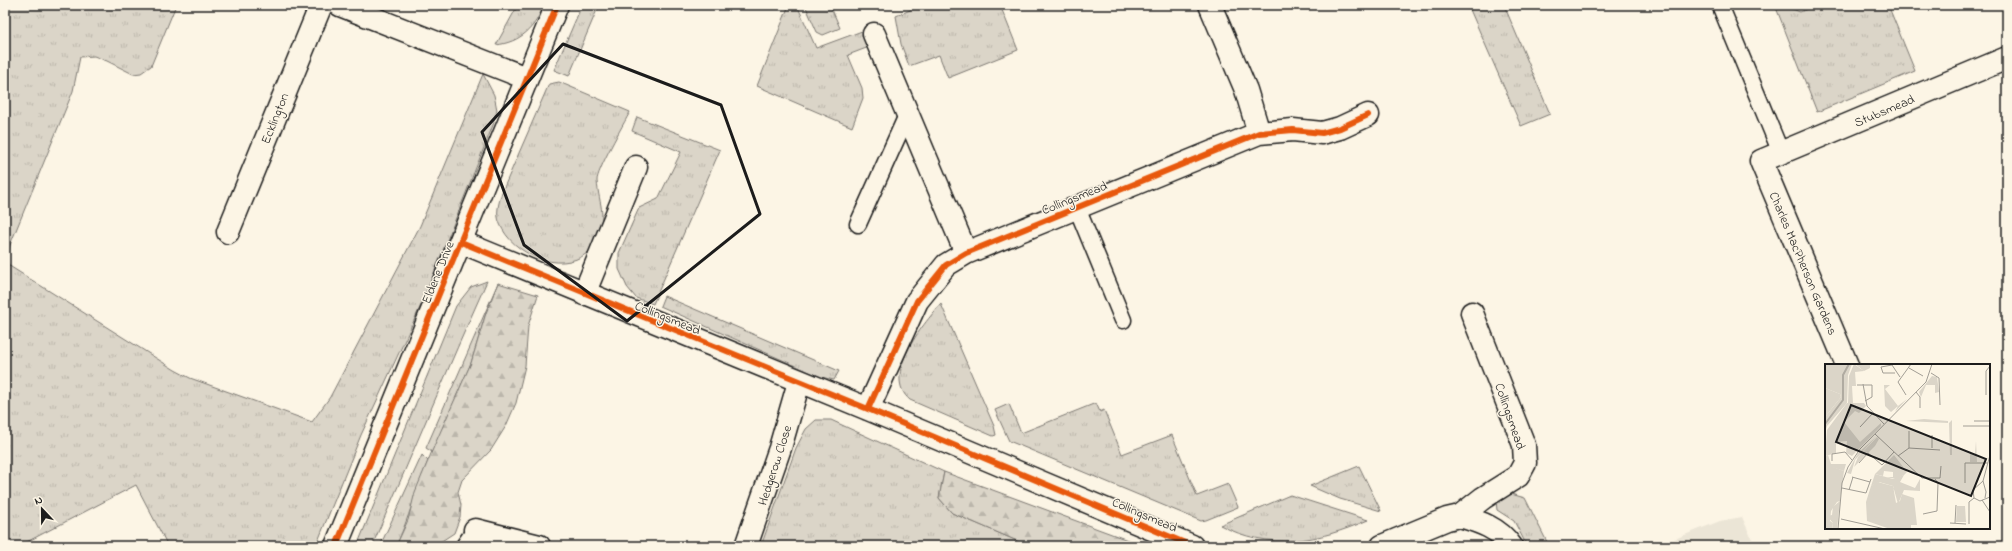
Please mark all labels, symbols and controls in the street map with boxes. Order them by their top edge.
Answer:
street label: Ecklington [257,90,295,147]
street label: Stubsmead [1851,90,1918,133]
street label: Collingsmead [1039,176,1111,221]
street label: Charles MacPherson Gardens [1764,189,1842,339]
street label: Eldene Drive [417,238,460,307]
street label: Collingsmead [631,297,704,341]
inset map [1825,364,1990,529]
street label: Collingsmead [1488,381,1530,453]
street label: Hedgerow Close [753,423,798,508]
north arrow [22,489,62,529]
text: N [32,492,45,509]
street label: Collingsmead [1108,493,1181,539]

